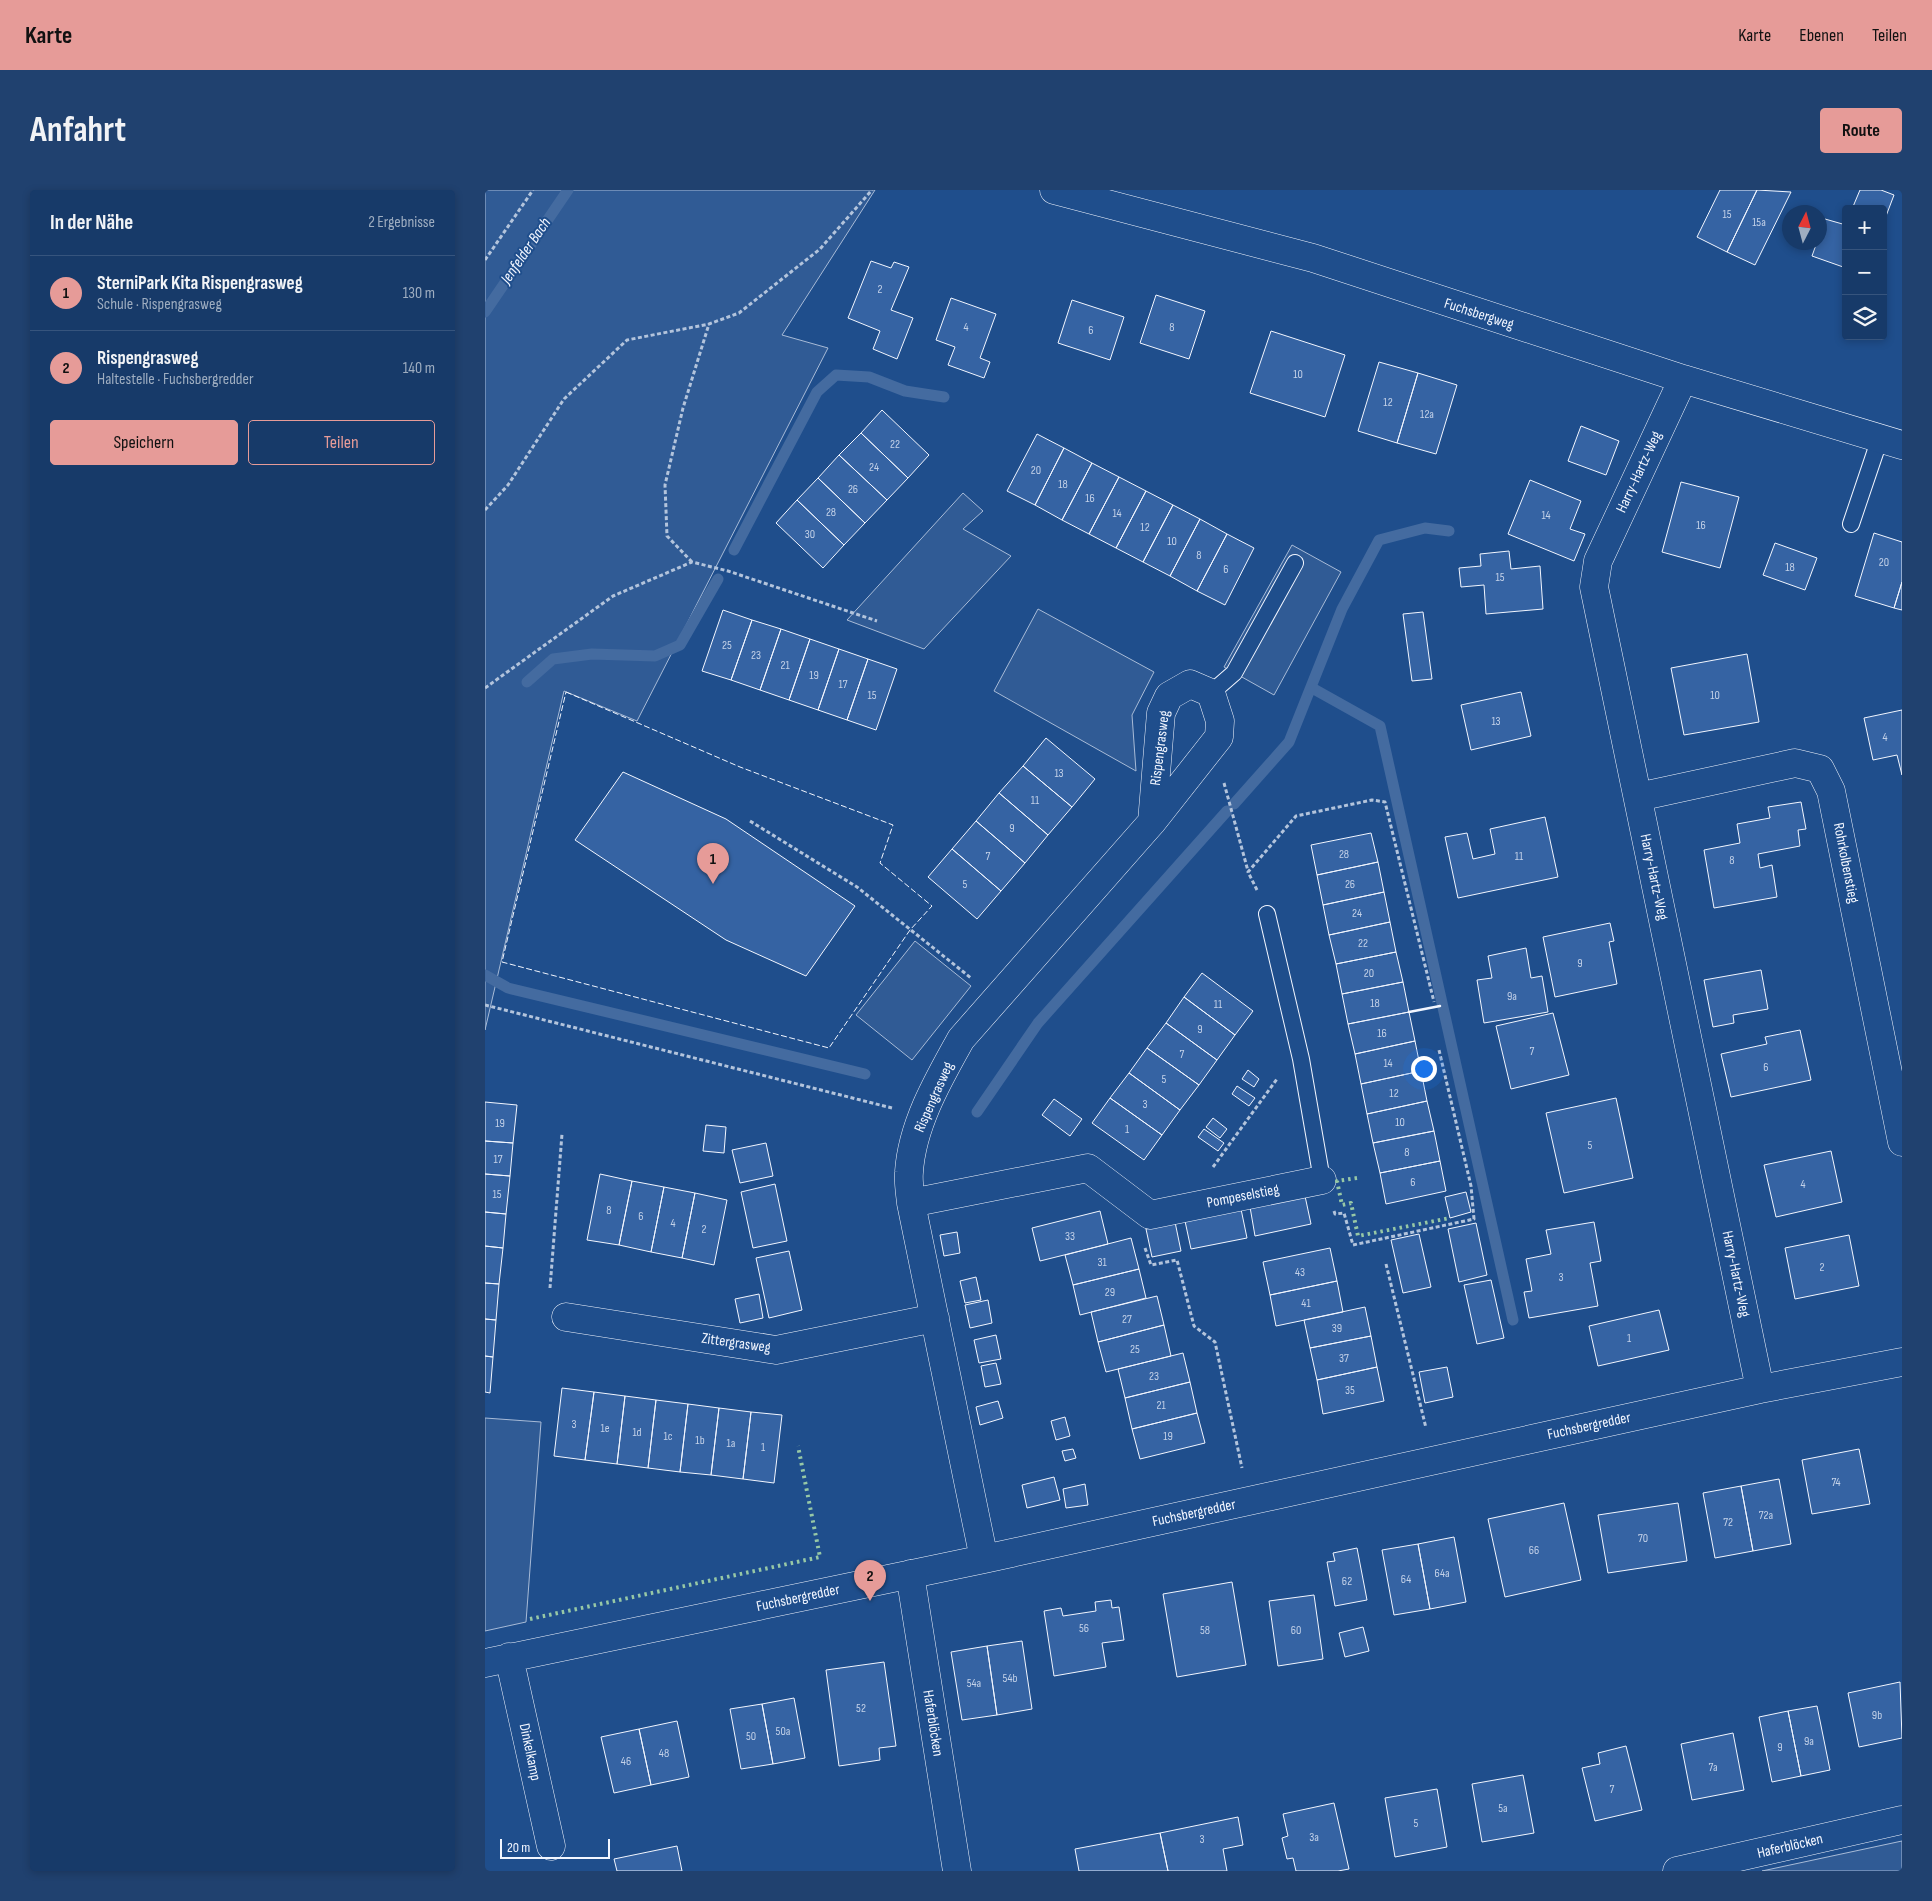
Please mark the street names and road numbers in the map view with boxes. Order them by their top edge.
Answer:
street label: Fuchsbergweg [1442,294,1516,334]
street label: Harry-Hartz-Weg [1612,428,1666,516]
street label: Rispengrasweg [1146,709,1174,787]
street label: Rohrkolbenstieg [1829,821,1863,905]
street label: Harry-Hartz-Weg [1636,832,1672,922]
street label: Rispengrasweg [910,1059,958,1135]
street label: Pompeselstieg [1205,1180,1281,1212]
street label: Harry-Hartz-Weg [1718,1229,1754,1319]
street label: Zittergrasweg [700,1329,772,1357]
street label: Fuchsbergredder [1546,1408,1633,1444]
street label: Fuchsbergredder [1151,1495,1238,1531]
street label: Fuchsbergredder [755,1580,842,1616]
street label: Haferblöcken [918,1688,948,1758]
street label: Dinkelkamp [515,1722,545,1782]
street label: Haferblöcken [1755,1829,1825,1863]

